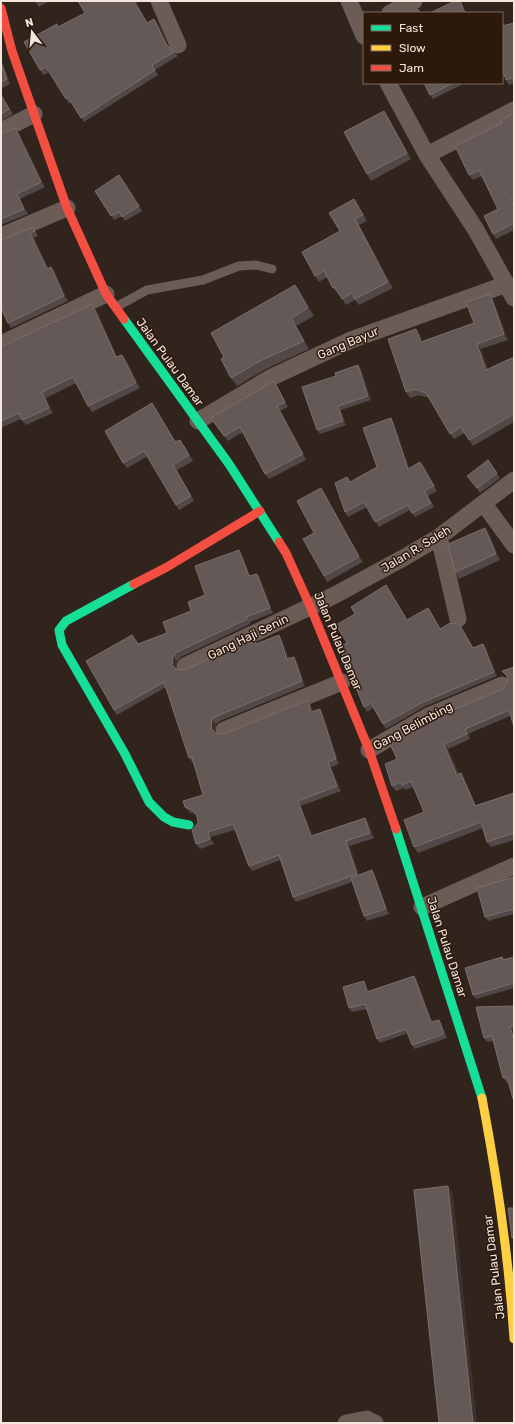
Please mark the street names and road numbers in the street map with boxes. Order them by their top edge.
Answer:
street label: Jalan Pulau Damar [133,315,207,409]
street label: Gang Bayur [315,324,381,362]
street label: Jalan R. Saleh [379,523,453,575]
street label: Jalan Pulau Damar [311,590,365,693]
street label: Gang Haji Senin [205,611,291,663]
street label: Gang Belimbing [371,699,455,753]
street label: Jalan Pulau Damar [424,895,470,1000]
street label: Jalan Pulau Damar [481,1213,507,1320]

